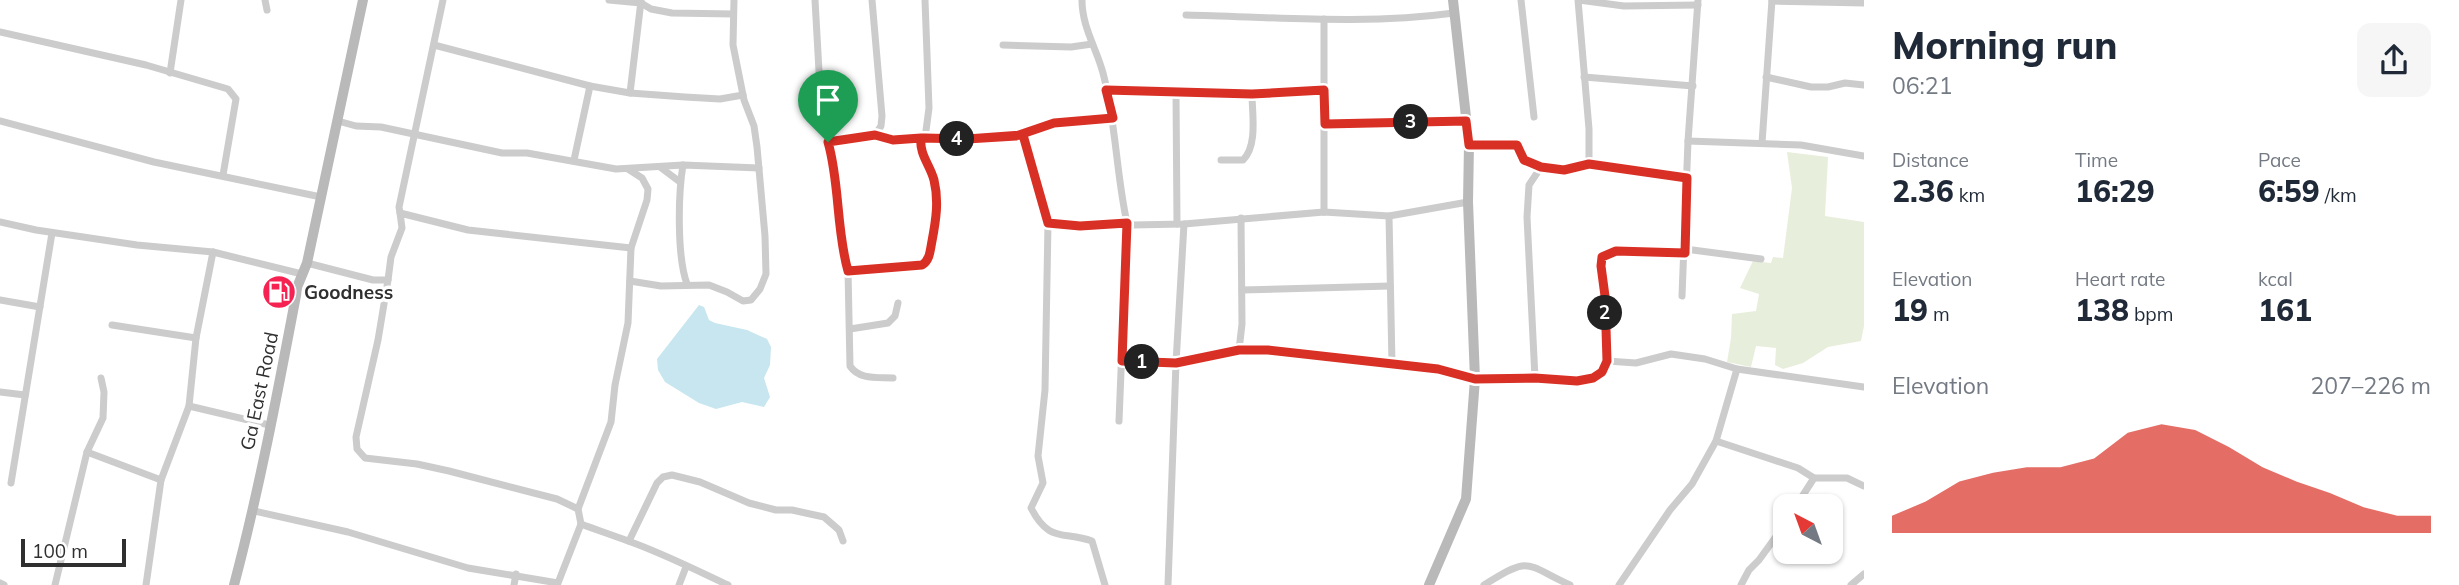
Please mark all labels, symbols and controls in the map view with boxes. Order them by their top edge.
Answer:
text: Morning run [1892,21,2118,69]
button: share [2357,23,2431,97]
pin [798,70,858,142]
text: 06:21 [1892,71,1952,100]
icon: arrive [809,81,847,119]
pin: 3 [1394,104,1428,140]
text: 3 [1405,109,1416,133]
pin: 4 [940,122,974,156]
text: 4 [951,126,962,150]
text: Distance [1892,148,1969,172]
text: Time [2075,148,2118,172]
text: Pace [2258,148,2301,172]
text: 2.36 [1892,172,1954,210]
text: 16:29 [2075,172,2155,210]
text: 6:59 [2258,172,2320,210]
text: km [1954,183,1985,207]
text: /km [2320,183,2357,207]
text: Elevation [1892,267,1972,291]
text: Heart rate [2075,267,2165,291]
text: kcal [2258,267,2293,291]
fuel station icon: Goodness [260,273,298,311]
place label: Goodness [304,280,393,304]
text: 19 [1892,291,1928,329]
text: 138 [2075,291,2129,329]
text: 161 [2258,291,2312,329]
pin: 2 [1588,296,1622,330]
text: 2 [1599,300,1610,324]
text: m [1928,302,1950,326]
text: bpm [2129,302,2173,326]
street label: Ga East Road [235,330,283,452]
pin: 1 [1124,344,1160,380]
text: 1 [1136,349,1147,373]
text: Elevation [1892,371,1989,400]
text: 207–226 m [2310,371,2431,400]
north arrow [1773,494,1843,564]
map controls [1773,494,1843,564]
scale bar [21,536,126,568]
text: 100 m [32,539,88,563]

